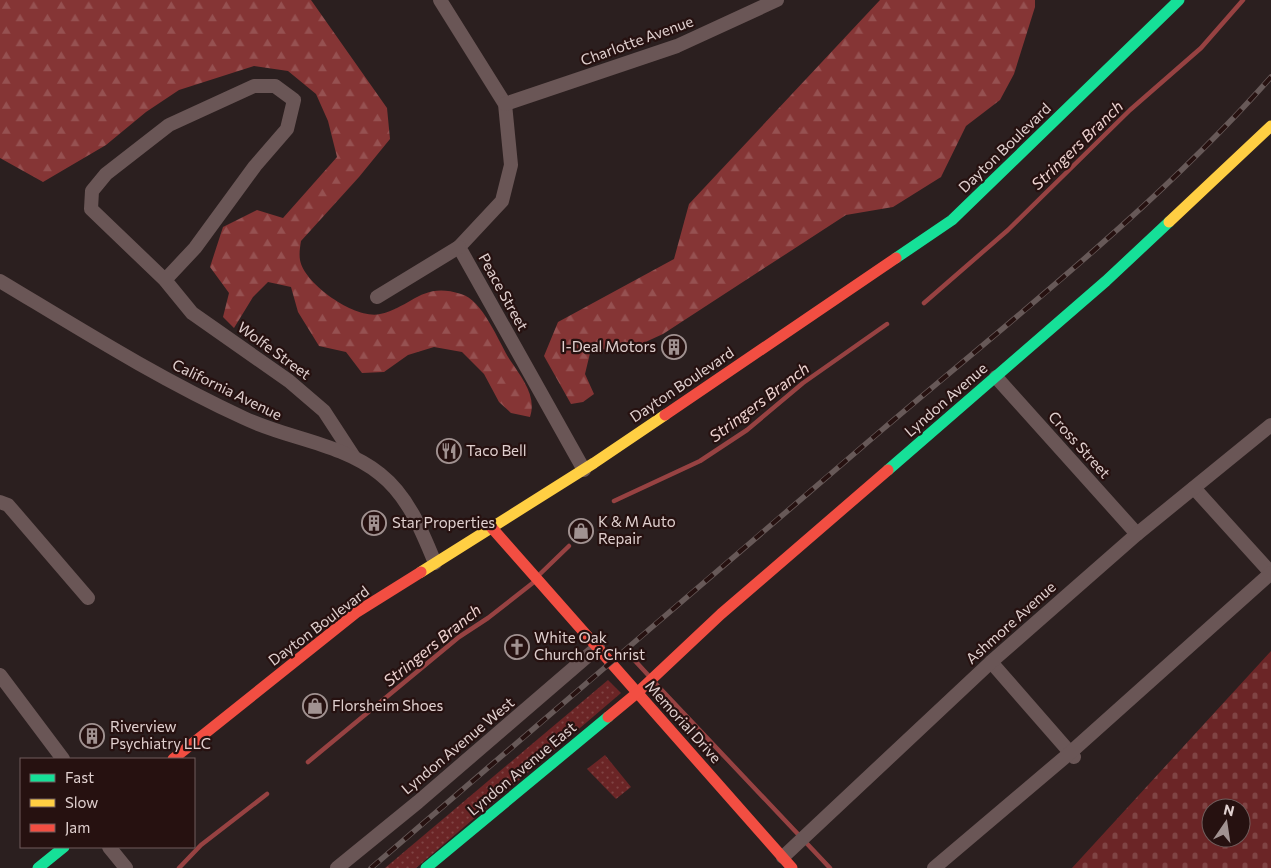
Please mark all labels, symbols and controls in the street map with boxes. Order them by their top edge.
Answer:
street label: Charlotte Avenue [578,11,695,69]
water label: Stringers Branch [1027,96,1126,193]
street label: Dayton Boulevard [954,99,1054,196]
street label: Peace Street [475,250,532,333]
street label: Wolfe Street [235,318,315,383]
building icon: I-Deal Motors [661,334,687,360]
place label: I-Deal Motors [561,337,656,355]
street label: Dayton Boulevard [626,343,737,426]
street label: California Avenue [170,355,285,423]
water label: Stringers Branch [705,358,812,445]
street label: Lyndon Avenue [900,358,990,440]
street label: Cross Street [1045,407,1114,481]
restaurant icon: Taco Bell [436,438,462,464]
place label: Taco Bell [466,441,527,459]
building icon: Star Properties [361,510,387,536]
place label: K & M Auto Repair [598,512,676,547]
place label: Star Properties [392,513,495,531]
shop icon: K & M Auto Repair [568,518,594,544]
street label: Ashmore Avenue [962,577,1059,667]
street label: Dayton Boulevard [265,582,372,669]
water label: Stringers Branch [379,599,484,690]
place label: White Oak Church of Christ [534,628,645,663]
church icon: White Oak Church of Christ [504,634,530,660]
street label: Memorial Drive [642,676,726,766]
shop icon: Florsheim Shoes [302,693,328,719]
street label: Lyndon Avenue West [397,693,517,798]
place label: Florsheim Shoes [332,696,444,714]
place label: Riverview Psychiatry LLC [110,717,211,752]
street label: Lyndon Avenue East [463,718,579,819]
building icon: Riverview Psychiatry LLC [79,723,105,749]
legend [20,758,195,848]
text: Fast [65,768,94,786]
text: Slow [65,793,98,811]
north arrow [1201,798,1251,848]
text: N [1222,800,1236,819]
text: Jam [65,818,90,836]

